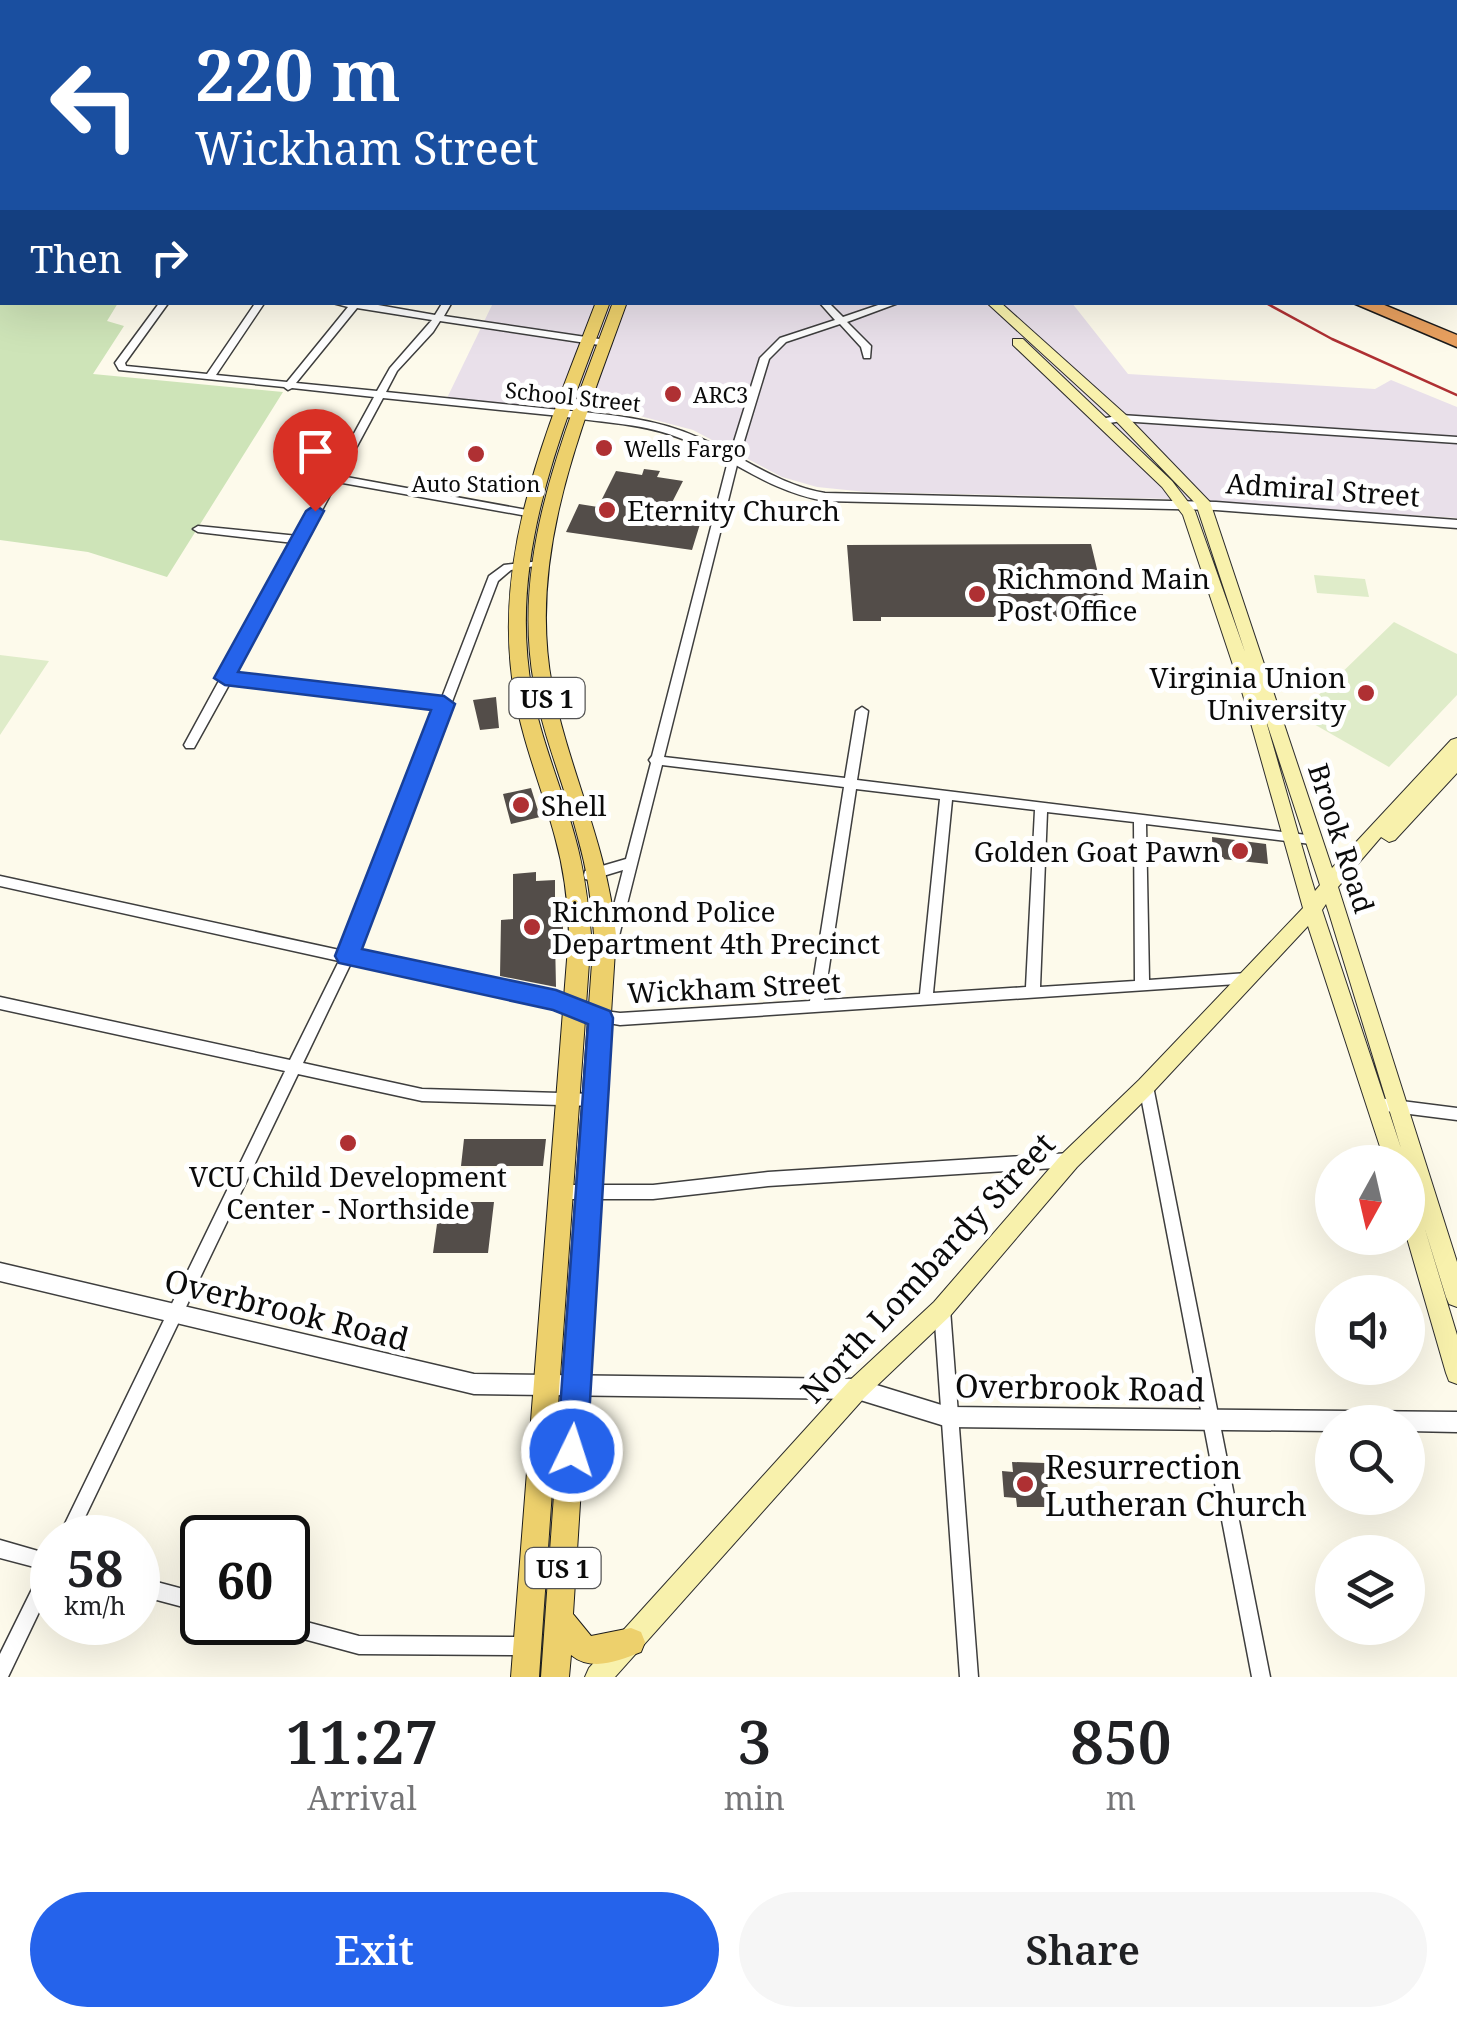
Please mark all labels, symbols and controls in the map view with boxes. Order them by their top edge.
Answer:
text: 220 m [195,26,401,122]
icon: left [30,40,160,170]
text: Wickham Street [195,117,539,178]
icon: right [142,230,197,285]
text: Then [30,232,122,284]
street label: School Street [504,374,642,418]
place label: ARC3 [693,379,748,409]
marker: ARC3 [662,383,684,405]
pin [273,409,358,512]
icon: arrive [288,424,343,479]
place label: Wells Fargo [624,433,746,463]
marker: Wells Fargo [593,437,615,459]
marker: Auto Station [465,443,487,465]
street label: Admiral Street [1225,463,1421,515]
place label: Auto Station [412,468,540,498]
place label: Eternity Church [627,491,840,529]
marker: Eternity Church [596,499,618,521]
place label: Richmond Main Post Office [997,559,1210,629]
marker: Richmond Main Post Office [966,583,988,605]
place label: Virginia Union University [1150,658,1346,728]
road number: US 1 [510,678,584,718]
marker: Virginia Union University [1355,682,1377,704]
street label: Brook Road [1300,758,1384,918]
place label: Shell [541,786,607,824]
marker: Shell [510,794,532,816]
place label: Golden Goat Pawn [974,832,1220,870]
marker: Golden Goat Pawn [1229,840,1251,862]
place label: Richmond Police Department 4th Precinct [552,892,880,962]
marker: Richmond Police Department 4th Precinct [521,916,543,938]
street label: Wickham Street [626,962,842,1012]
street label: North Lombardy Street [790,1123,1064,1411]
marker: VCU Child Development Center - Northside [337,1132,359,1154]
north arrow [1315,1145,1425,1255]
map controls [1315,1145,1425,1645]
place label: VCU Child Development Center - Northside [189,1157,507,1227]
street label: Overbrook Road [160,1258,414,1360]
button: sound [1315,1275,1425,1385]
street label: Overbrook Road [955,1363,1206,1411]
position arrow [520,1399,624,1503]
button: search [1315,1405,1425,1515]
place label: Resurrection Lutheran Church [1045,1445,1307,1525]
marker: Resurrection Lutheran Church [1014,1473,1036,1495]
speed limit sign: 60 [180,1515,310,1645]
text: 58 [67,1534,123,1602]
button: layers [1315,1535,1425,1645]
road number: US 1 [526,1548,600,1588]
text: km/h [64,1588,126,1622]
text: 11:27 [285,1700,438,1782]
text: 3 [737,1700,771,1782]
text: 850 [1070,1700,1172,1782]
text: Arrival [307,1776,417,1819]
text: min [724,1776,785,1819]
text: m [1106,1776,1136,1819]
button: Exit [30,1892,719,2007]
button: Share [739,1892,1427,2007]

